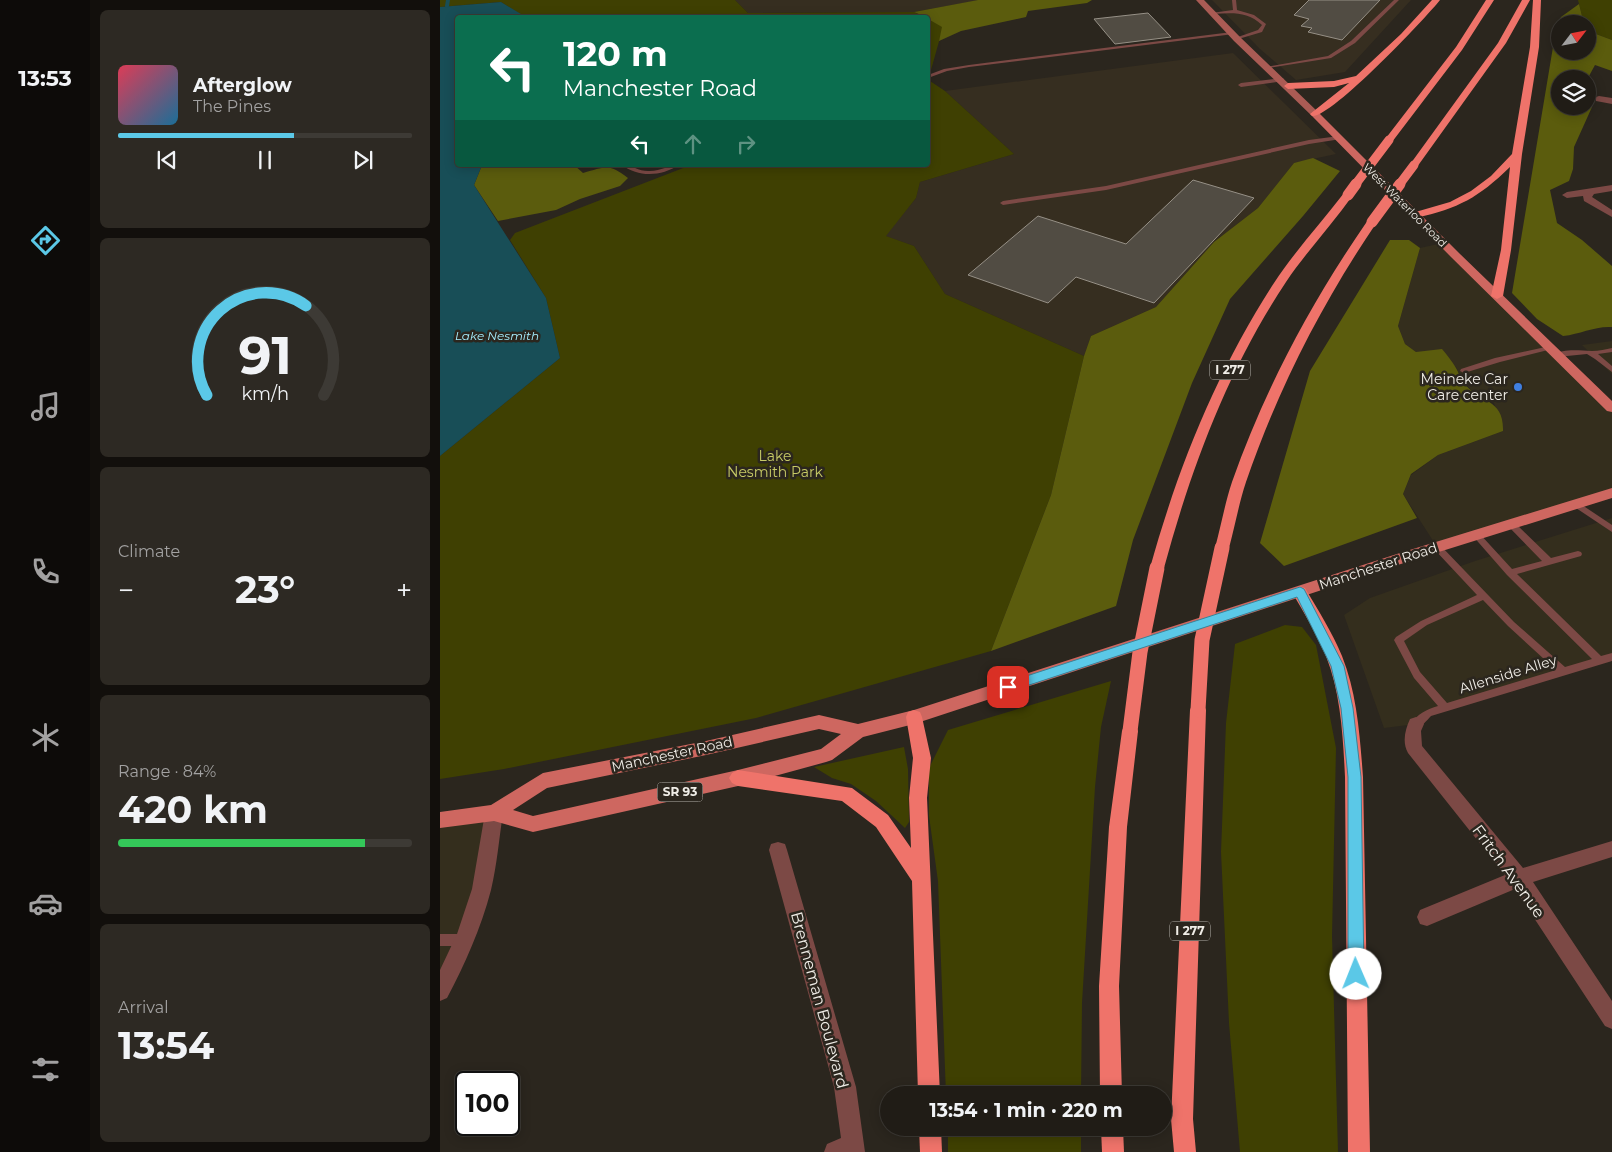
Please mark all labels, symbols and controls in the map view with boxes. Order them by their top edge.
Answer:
north arrow [1551,15,1596,60]
map controls [1551,15,1596,115]
text: 120 m [563,32,668,75]
icon: left [480,35,545,100]
text: 13:53 [18,65,72,92]
button: layers [1551,70,1596,115]
text: Afterglow [193,74,292,97]
text: Manchester Road [563,75,757,102]
text: The Pines [193,97,271,116]
icon: left [626,130,654,158]
icon: ahead [679,130,707,158]
icon: right [732,130,760,158]
icon: previous [153,146,181,174]
icon: pause [251,146,279,174]
icon: next [349,146,377,174]
street label: West Waterloo Road [1360,160,1450,250]
icon: directions [28,223,63,258]
text: 91 [238,324,292,387]
water label: Lake Nesmith [455,328,539,343]
road number: I 277 [1210,360,1250,380]
place label: Meineke Car Care center [1421,370,1508,404]
marker: Meineke Car Care center [1512,381,1524,393]
text: km/h [241,383,289,404]
icon: music [28,389,63,424]
park label: Lake Nesmith Park [727,447,824,481]
street label: Manchester Road [1317,538,1439,594]
text: Climate [118,542,180,561]
icon: phone [28,554,63,589]
text: 23° [235,566,295,613]
text: − [118,573,134,607]
text: + [396,573,412,607]
street label: Allenside Alley [1457,650,1559,697]
pin [987,666,1029,708]
icon: arrive [994,673,1022,701]
icon: climate [28,720,63,755]
street label: Manchester Road [610,732,734,776]
text: Range · 84% [118,762,216,781]
road number: SR 93 [658,782,702,802]
text: 420 km [118,786,268,833]
street label: Fritch Avenue [1468,821,1549,922]
icon: car [28,886,63,921]
street label: Brenneman Boulevard [787,910,852,1091]
road number: I 277 [1170,921,1210,940]
position arrow [1329,947,1381,999]
text: Arrival [118,998,168,1017]
text: 13:54 [118,1022,214,1069]
icon: filters [28,1052,63,1087]
speed limit sign: 100 [455,1071,520,1136]
text: 13:54 · 1 min · 220 m [929,1099,1123,1122]

